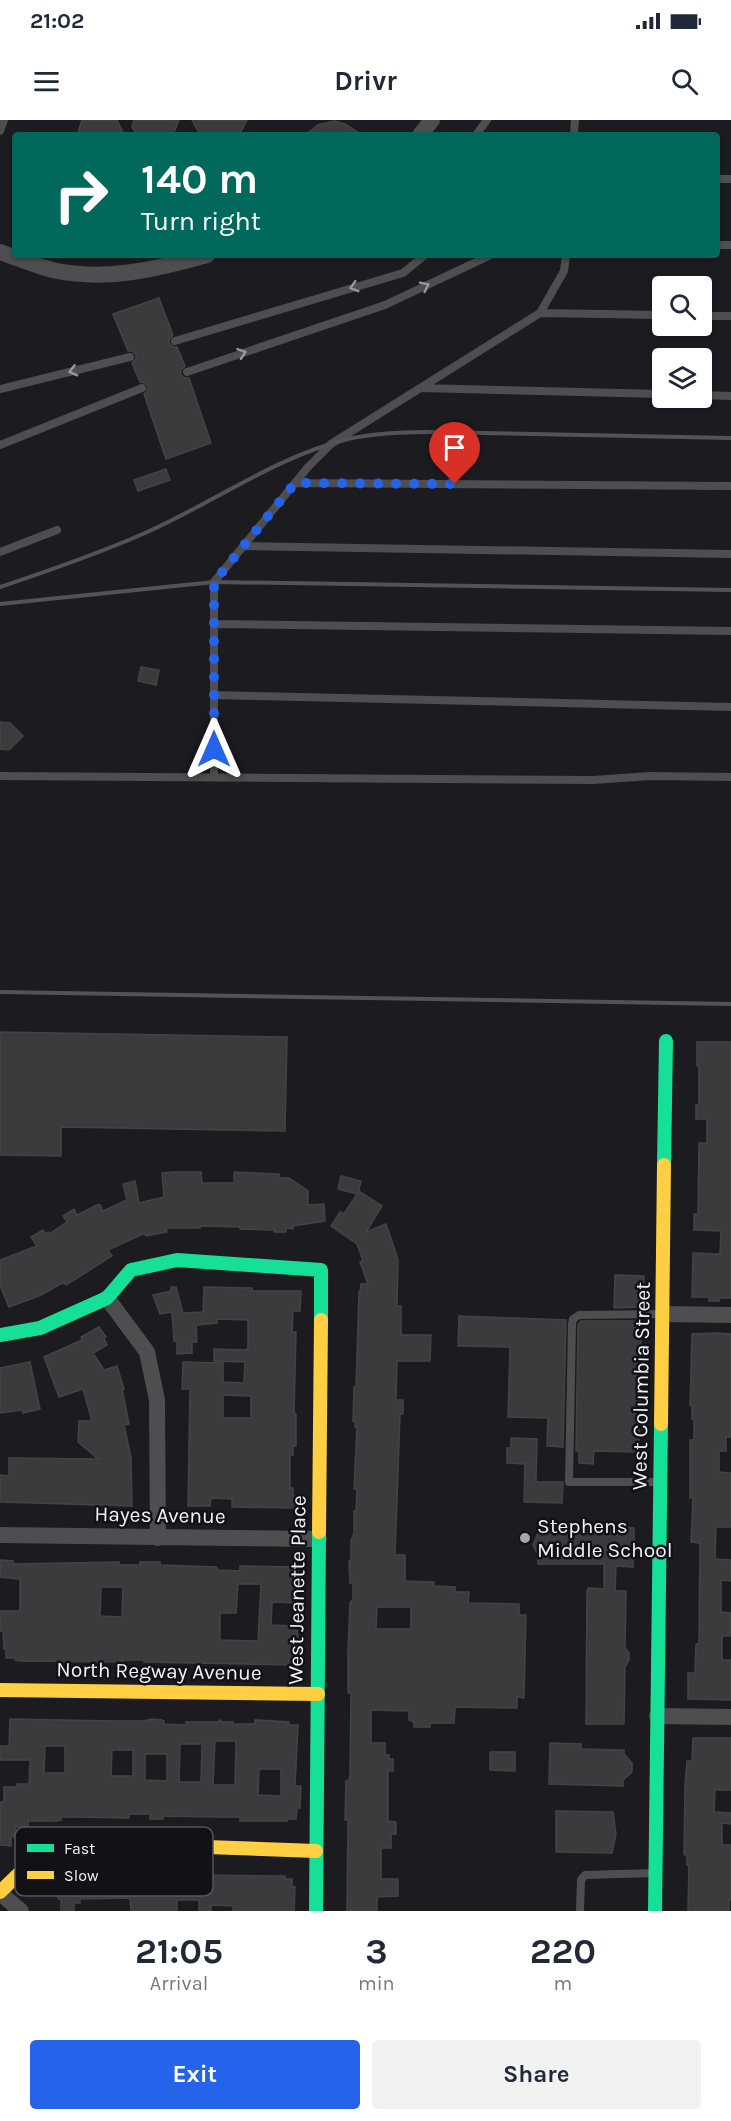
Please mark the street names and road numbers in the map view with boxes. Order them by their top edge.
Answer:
street label: West Columbia Street [627,1282,655,1490]
street label: West Jeanette Place [283,1495,311,1685]
street label: Hayes Avenue [94,1502,226,1528]
street label: North Regway Avenue [56,1657,262,1685]

